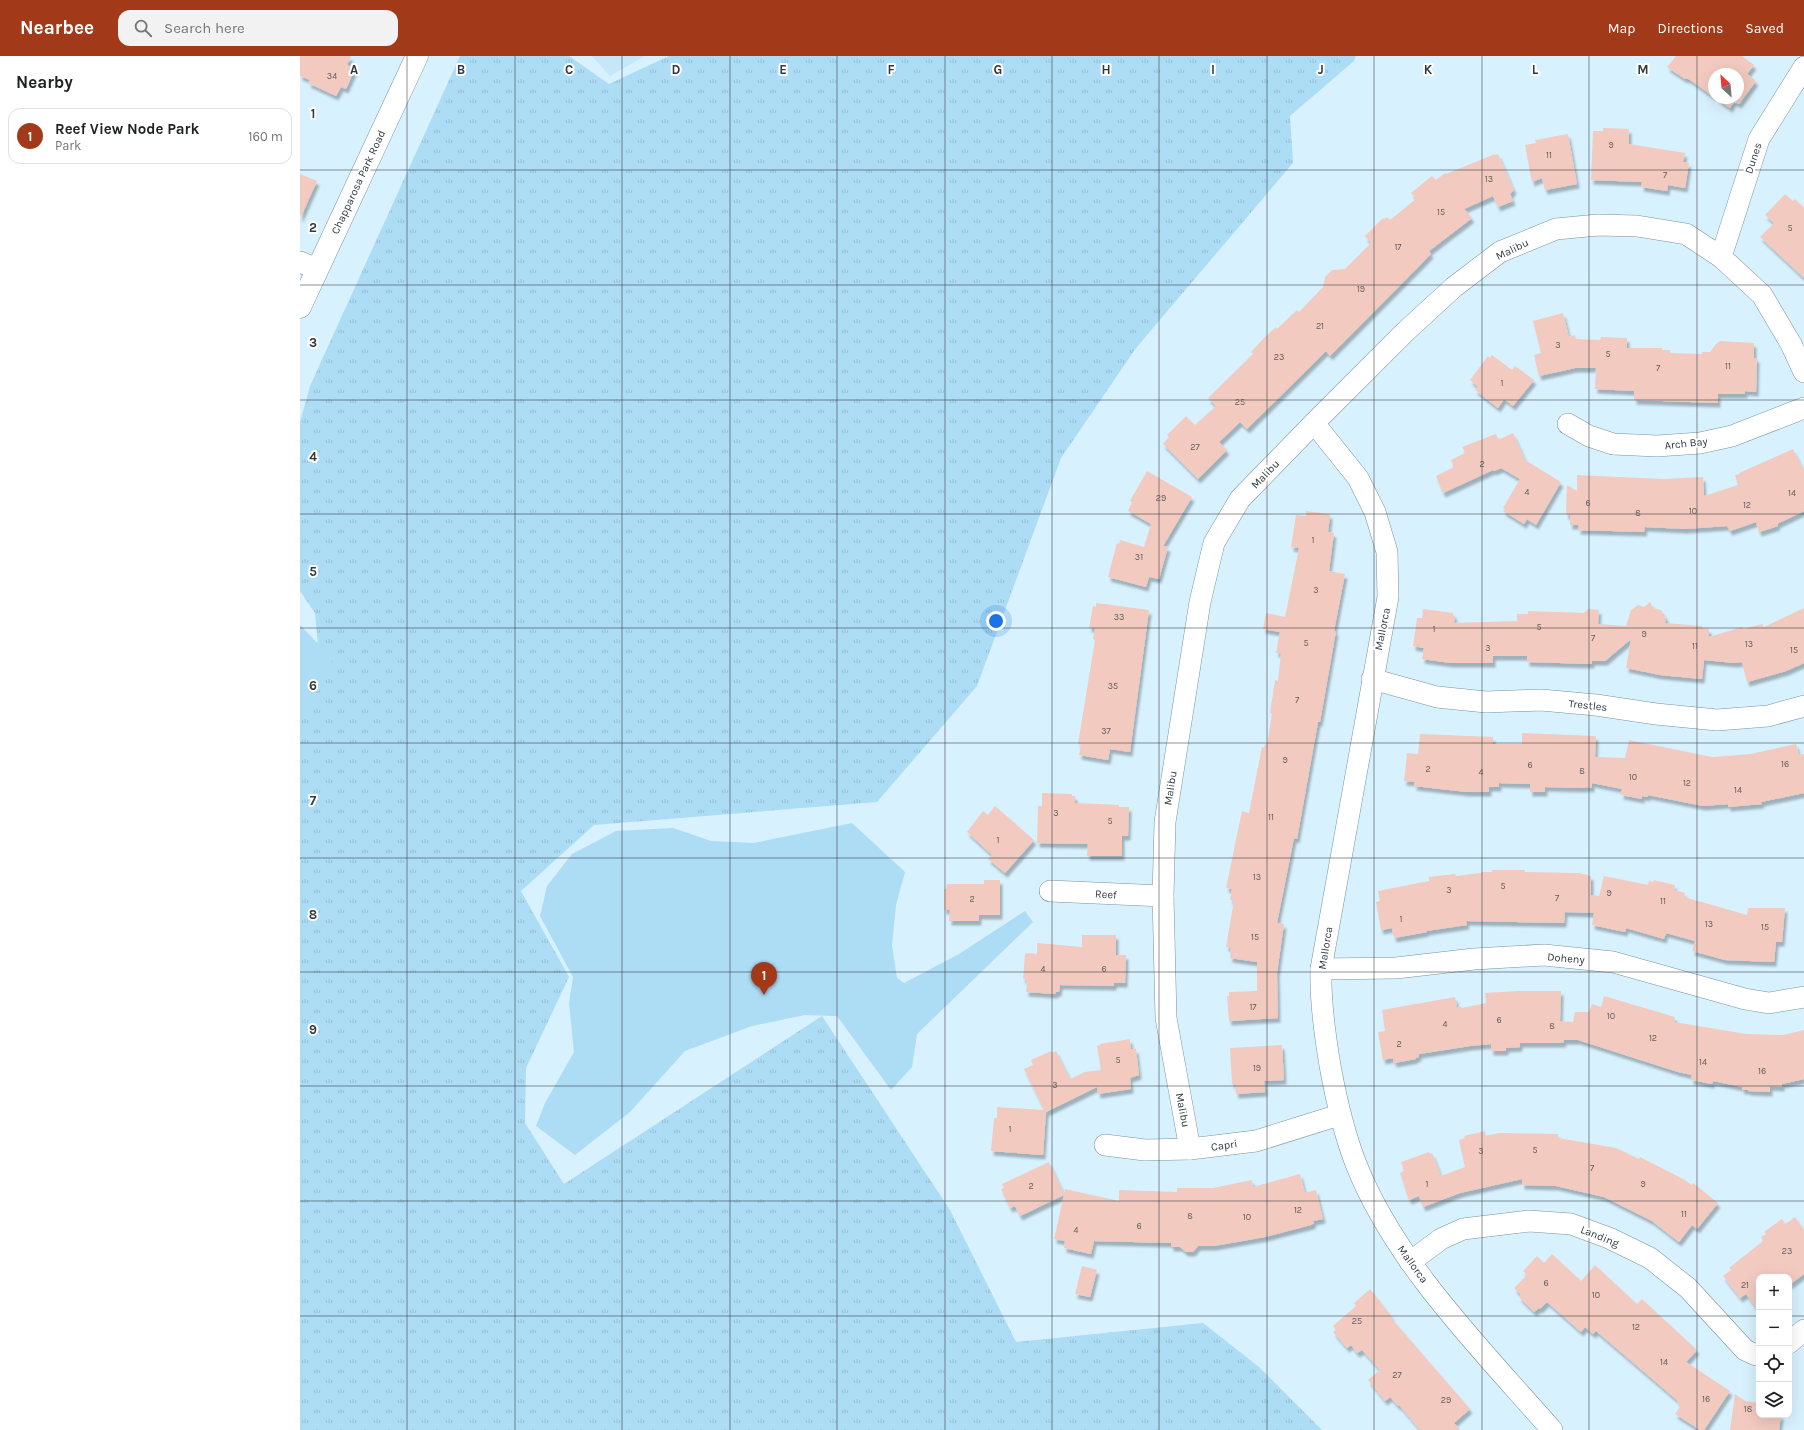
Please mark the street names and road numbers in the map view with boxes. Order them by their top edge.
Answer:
street label: Chapparosa Park Road [329,128,388,236]
street label: Dunes [1742,141,1765,175]
street label: Malibu [1494,236,1531,263]
street label: Arch Bay [1664,435,1708,452]
street label: Malibu [1249,457,1282,491]
street label: Mallorca [1372,607,1393,652]
street label: Trestles [1568,697,1608,714]
street label: Malibu [1161,770,1180,806]
street label: Reef [1095,887,1118,902]
street label: Mallorca [1316,926,1335,970]
street label: Doheny [1547,950,1585,967]
street label: Malibu [1173,1092,1192,1128]
street label: Capri [1210,1137,1238,1154]
street label: Landing [1579,1223,1622,1250]
street label: Mallorca [1395,1243,1431,1286]

